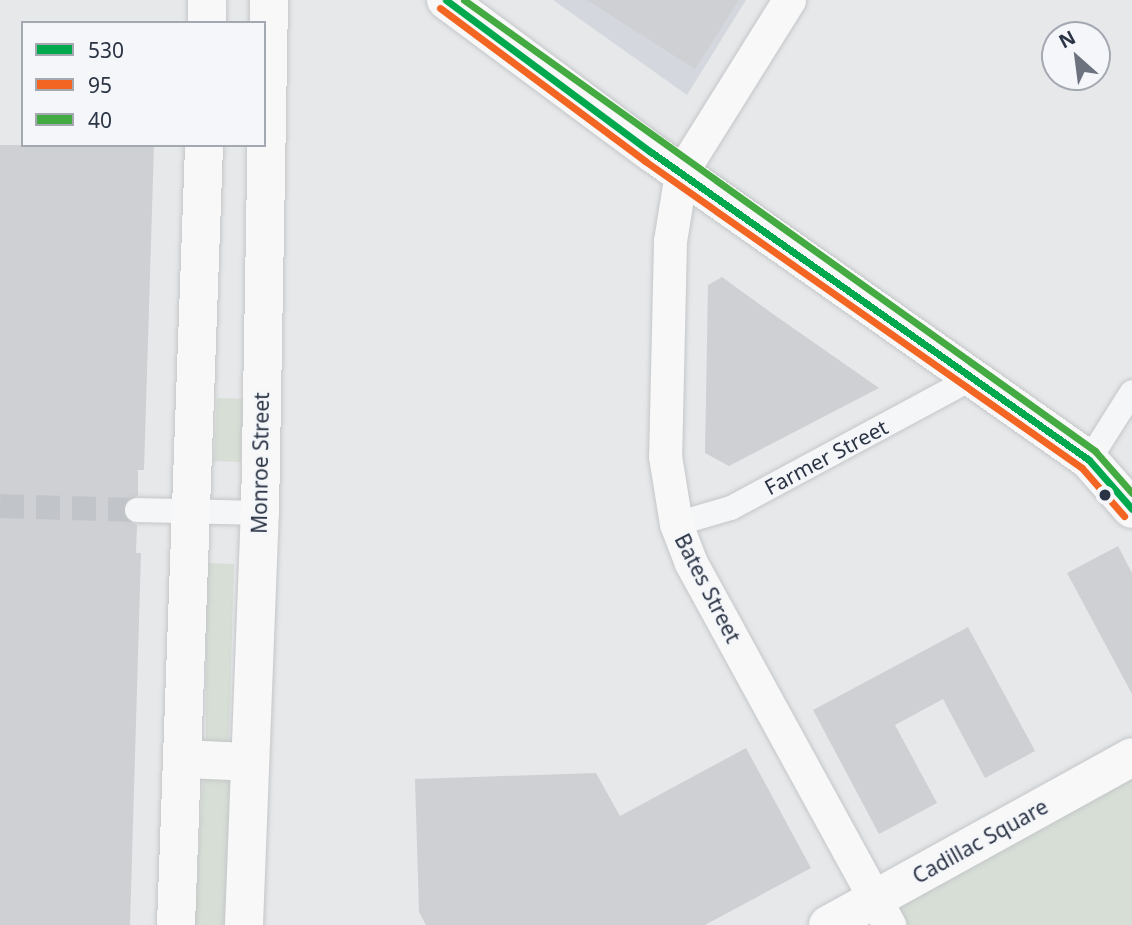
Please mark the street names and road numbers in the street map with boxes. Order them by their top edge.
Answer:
street label: Monroe Street [246,392,274,534]
street label: Farmer Street [760,414,892,500]
street label: Bates Street [670,529,746,647]
street label: Cadillac Square [908,793,1052,889]

